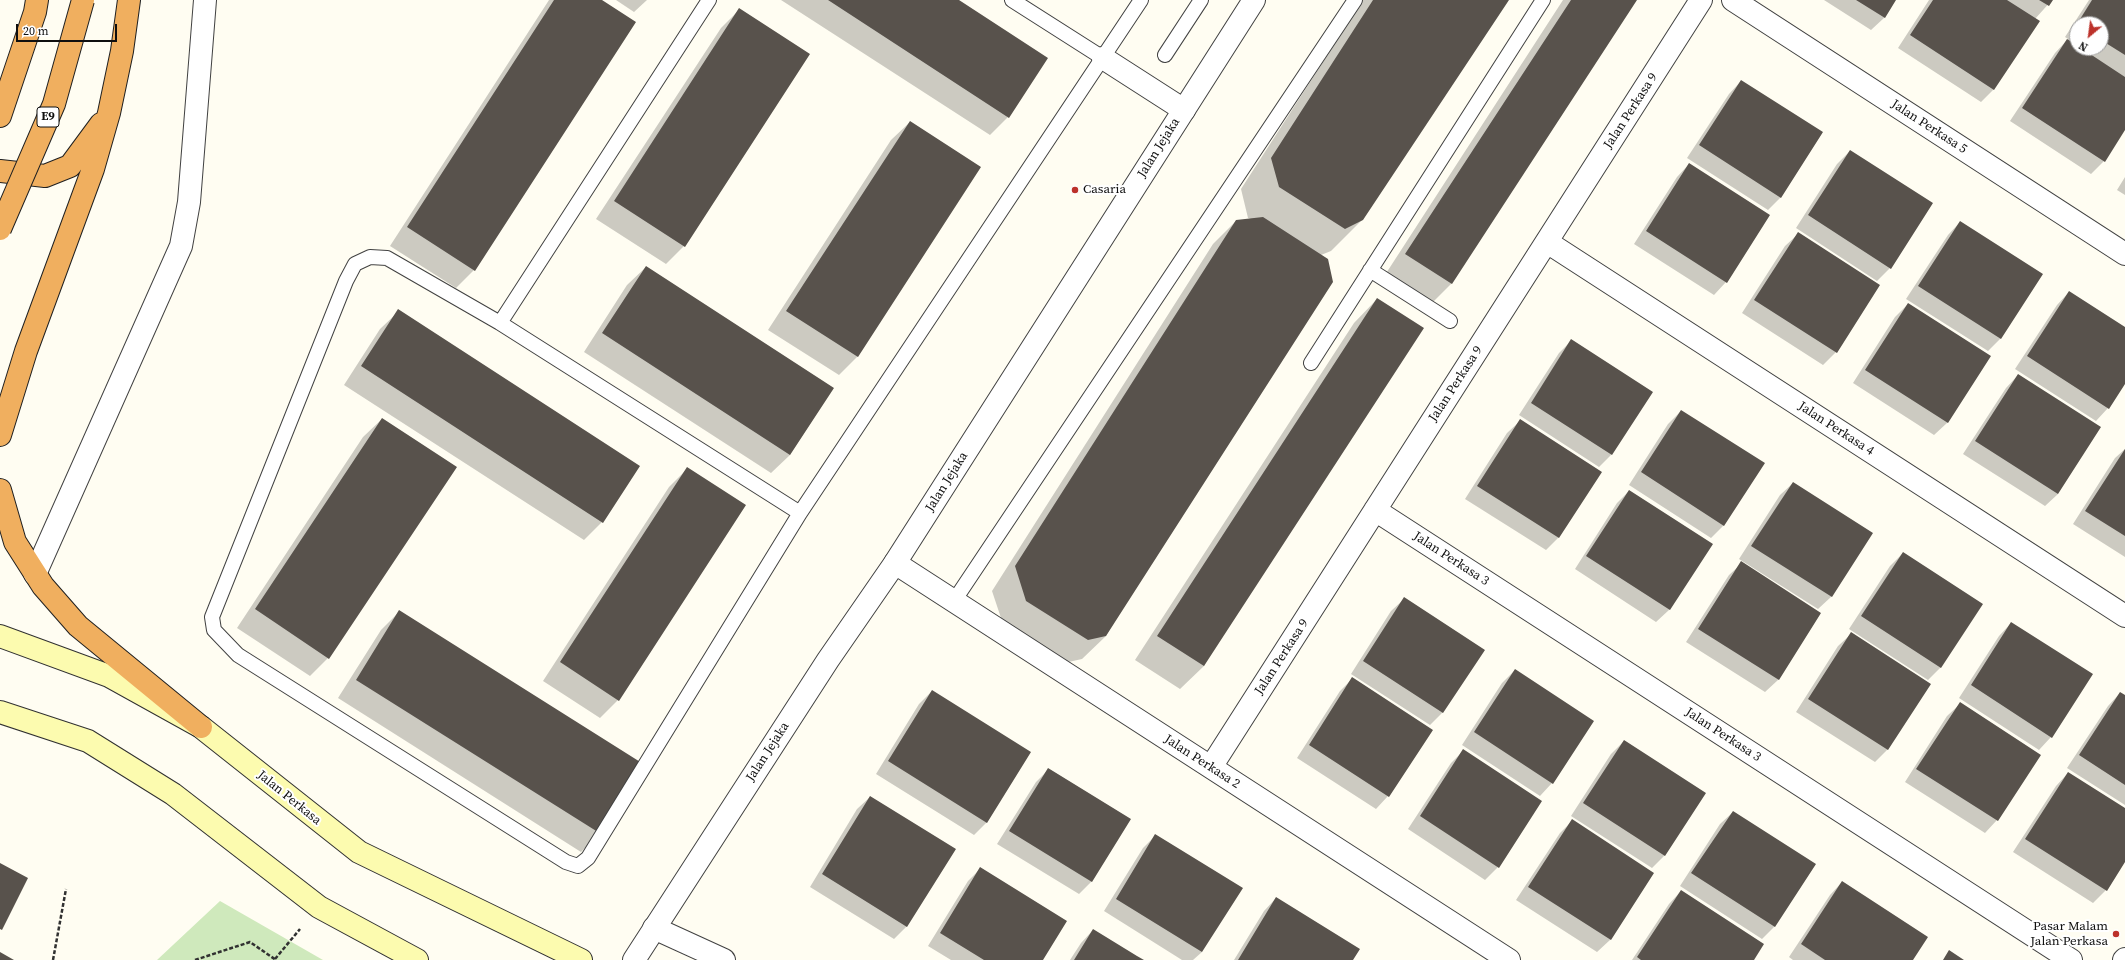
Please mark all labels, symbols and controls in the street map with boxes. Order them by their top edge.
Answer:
scale bar [18,16,119,42]
north arrow [2069,16,2109,56]
text: 20 m [23,23,49,39]
text: N [2076,38,2091,55]
street label: Jalan Perkasa 9 [1601,70,1661,152]
street label: Jalan Perkasa 5 [1888,97,1970,157]
road number: E9 [37,107,59,127]
street label: Jalan Jejaka [1134,115,1184,181]
place label: Casaria [1083,182,1126,198]
marker: Casaria [1070,185,1080,195]
street label: Jalan Perkasa 9 [1426,343,1486,425]
street label: Jalan Perkasa 4 [1795,399,1877,459]
street label: Jalan Jejaka [922,449,972,515]
street label: Jalan Perkasa 3 [1410,529,1492,589]
street label: Jalan Perkasa 9 [1252,616,1312,698]
street label: Jalan Perkasa 3 [1682,705,1764,765]
street label: Jalan Jejaka [743,719,793,785]
street label: Jalan Perkasa 2 [1161,732,1243,792]
street label: Jalan Perkasa [254,767,324,829]
place label: Pasar Malam Jalan Perkasa [2030,919,2108,950]
marker: Pasar Malam Jalan Perkasa [2111,929,2121,939]

